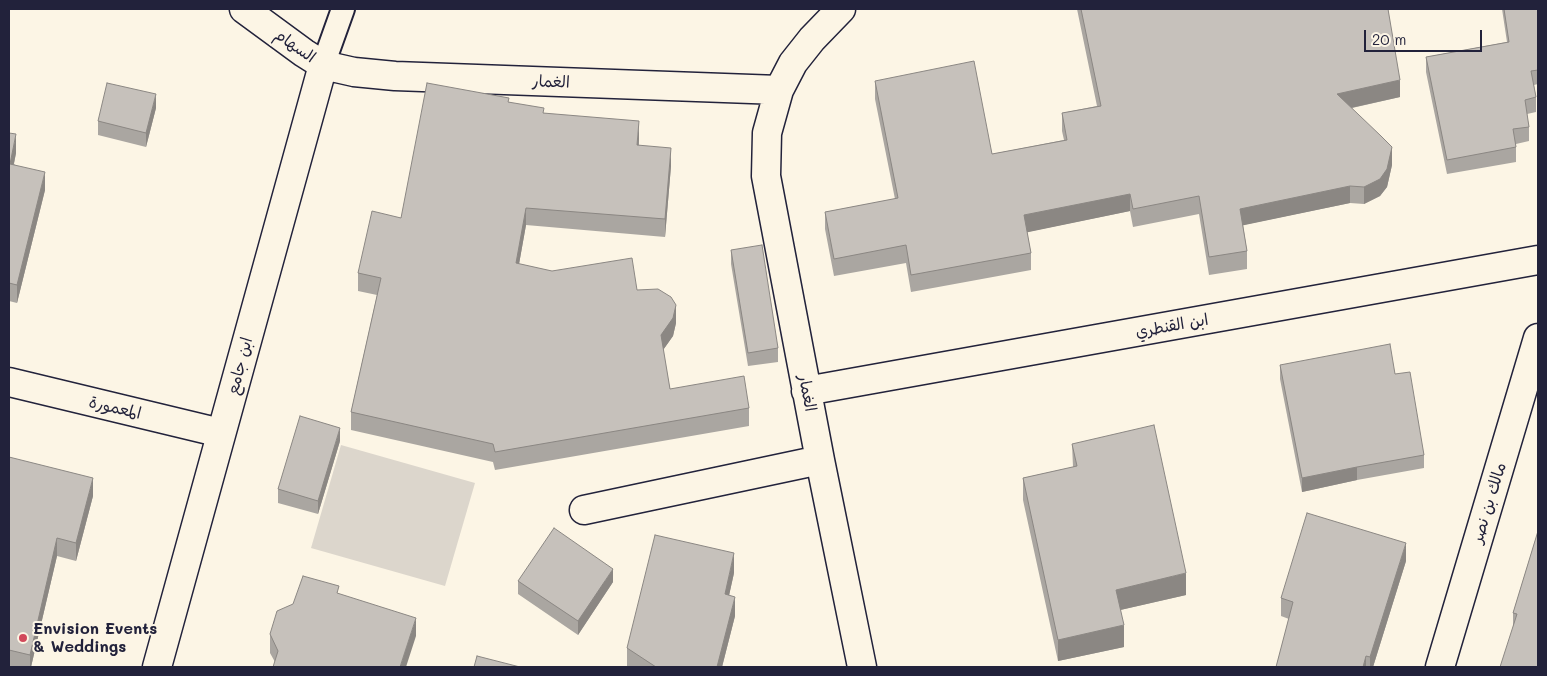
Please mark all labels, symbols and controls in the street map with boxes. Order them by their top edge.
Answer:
scale bar [1367,20,1484,52]
street label: السهام [271,25,319,67]
text: 20 m [1372,29,1406,49]
street label: الغمار [532,72,570,92]
street label: ابن القنطري [1134,310,1210,342]
street label: ابن جامع [223,335,257,397]
street label: الغمار [794,373,820,413]
street label: المعمورة [87,393,143,423]
street label: مالك بن نصر [1468,460,1510,546]
place label: Envision Events & Weddings [33,619,157,657]
marker: Envision Events & Weddings [17,632,29,644]

